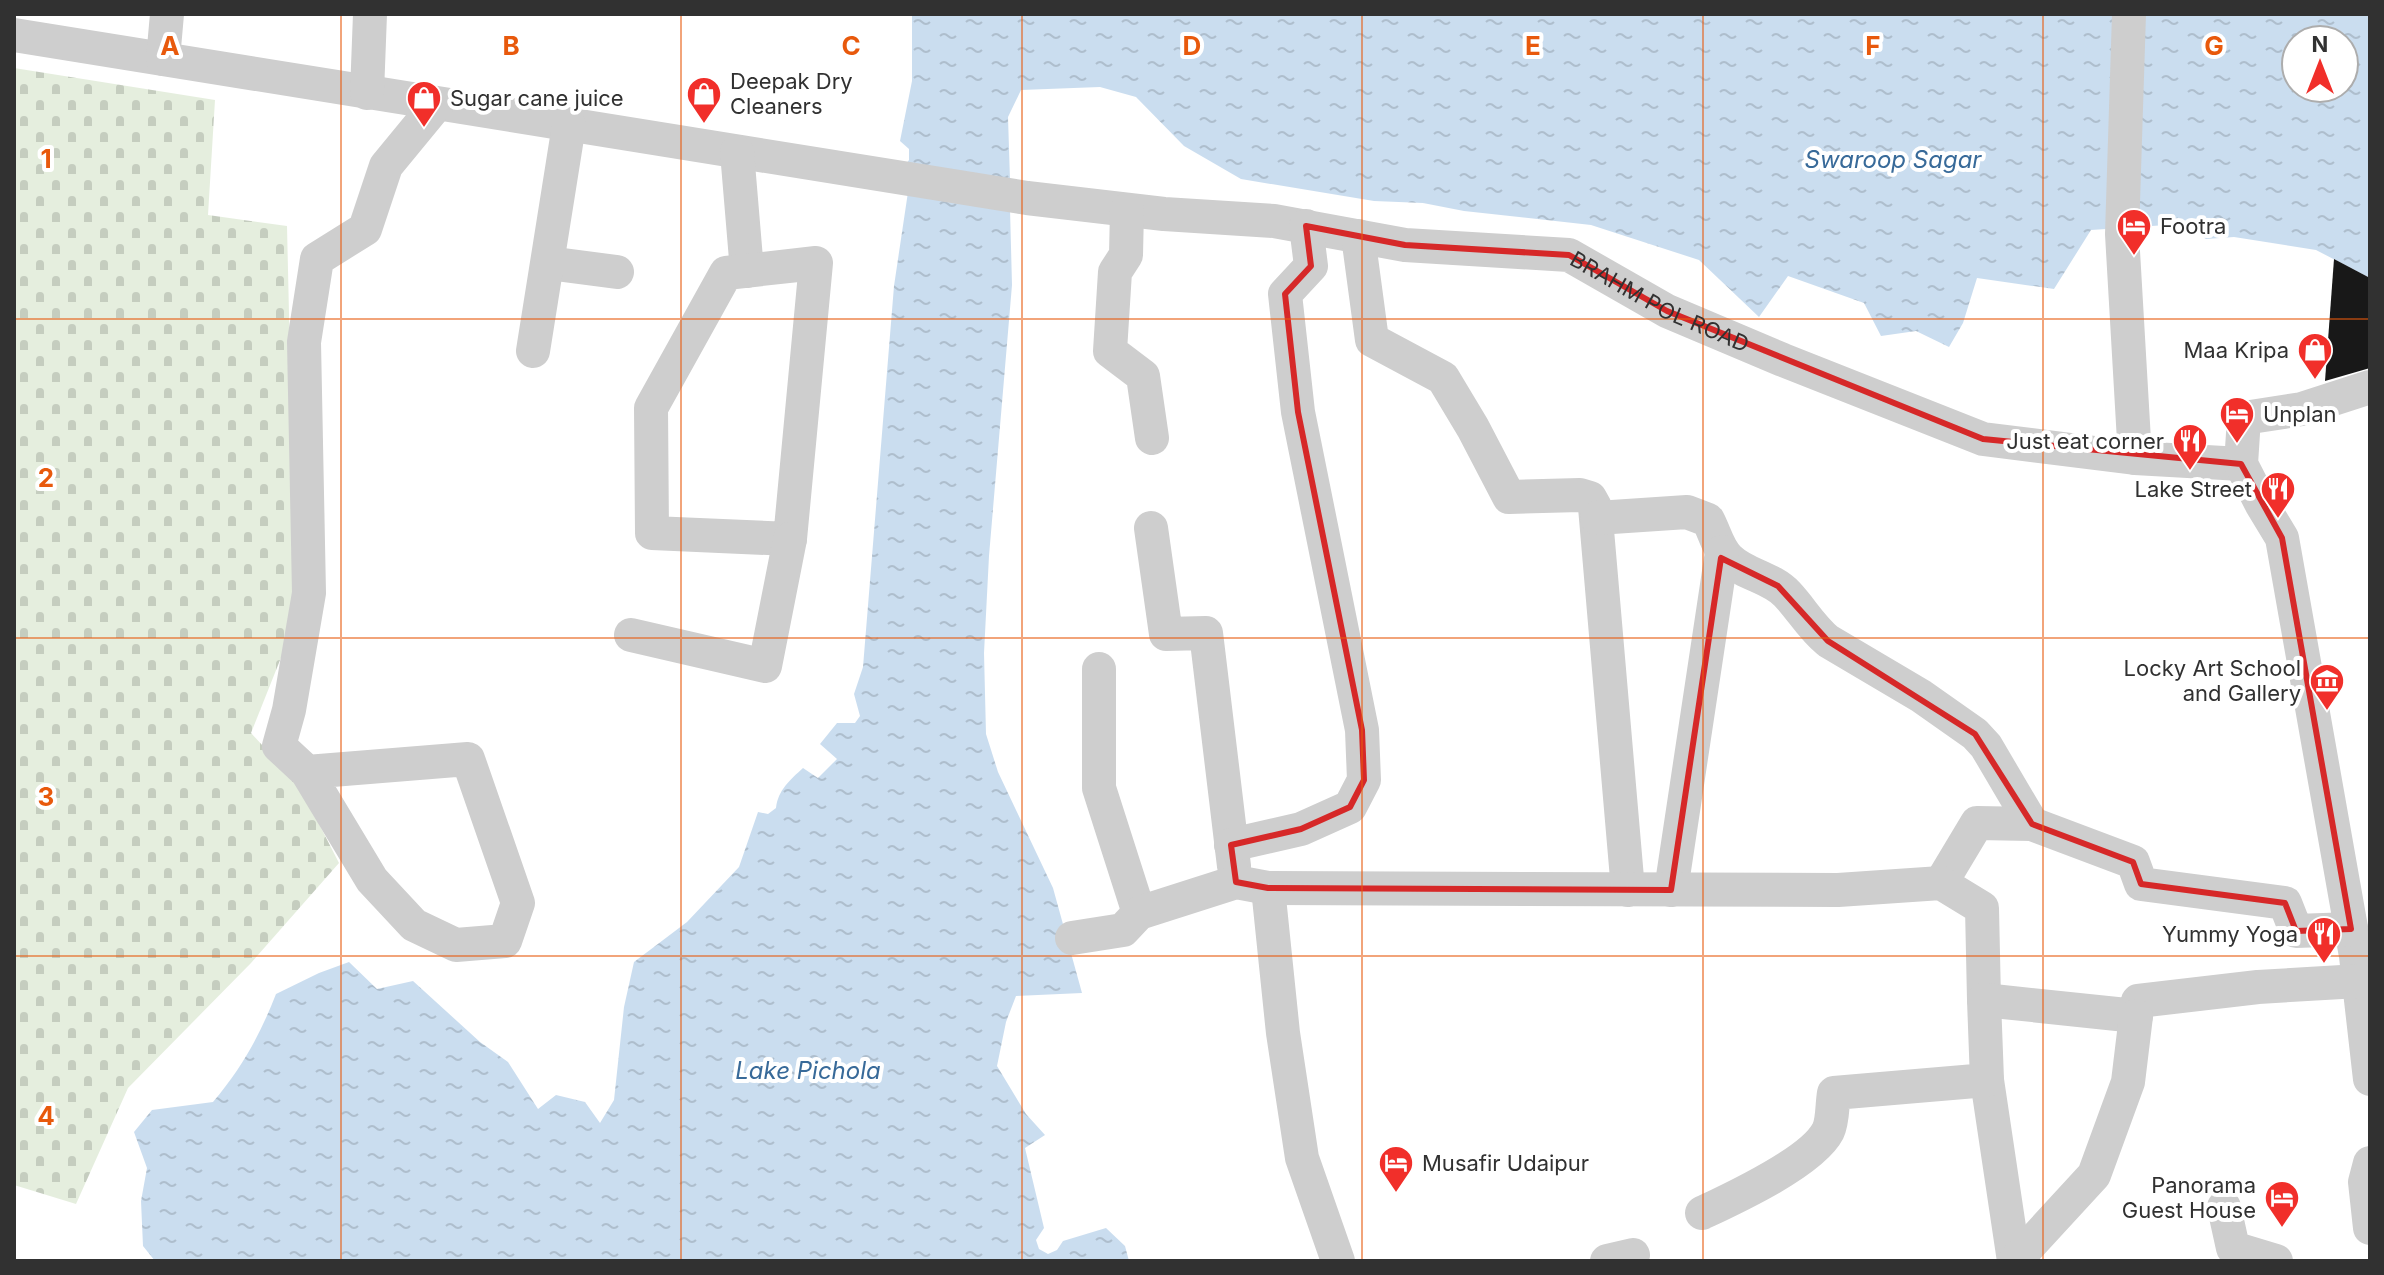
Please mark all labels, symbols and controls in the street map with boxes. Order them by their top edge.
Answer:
north arrow [2280,24,2360,104]
text: A [160,30,180,61]
text: B [502,30,520,61]
text: C [841,30,861,61]
text: D [1183,30,1201,61]
text: E [1525,30,1541,61]
text: F [1865,30,1881,61]
text: G [2204,30,2224,61]
text: N [2312,31,2328,57]
place label: Deepak Dry Cleaners [730,68,853,119]
shop icon: Deepak Dry Cleaners [685,75,723,125]
shop icon: Sugar cane juice [405,79,443,129]
place label: Sugar cane juice [450,85,624,111]
text: 1 [40,143,52,174]
water label: Swaroop Sagar [1805,145,1982,174]
hotel icon: Footra [2115,207,2153,257]
place label: Footra [2160,213,2226,239]
street label: BRAHM POL ROAD [1566,246,1753,357]
shop icon: Maa Kripa [2296,331,2334,381]
place label: Maa Kripa [2183,337,2289,363]
hotel icon: Unplan [2218,395,2256,445]
place label: Unplan [2263,401,2337,427]
restaurant icon: Just eat corner [2171,422,2209,472]
place label: Just eat corner [2006,428,2164,454]
text: 2 [38,462,54,493]
restaurant icon: Lake Street [2259,470,2297,520]
place label: Lake Street [2135,476,2252,502]
place label: Locky Art School and Gallery [2124,655,2301,706]
museum icon: Locky Art School and Gallery [2308,662,2346,712]
text: 3 [38,781,54,812]
restaurant icon: Yummy Yoga [2305,915,2343,965]
place label: Yummy Yoga [2162,921,2298,947]
water label: Lake Pichola [735,1056,881,1085]
text: 4 [37,1100,55,1131]
hotel icon: Musafir Udaipur [1377,1144,1415,1194]
place label: Musafir Udaipur [1422,1150,1589,1176]
place label: Panorama Guest House [2122,1172,2256,1223]
hotel icon: Panorama Guest House [2263,1179,2301,1229]

